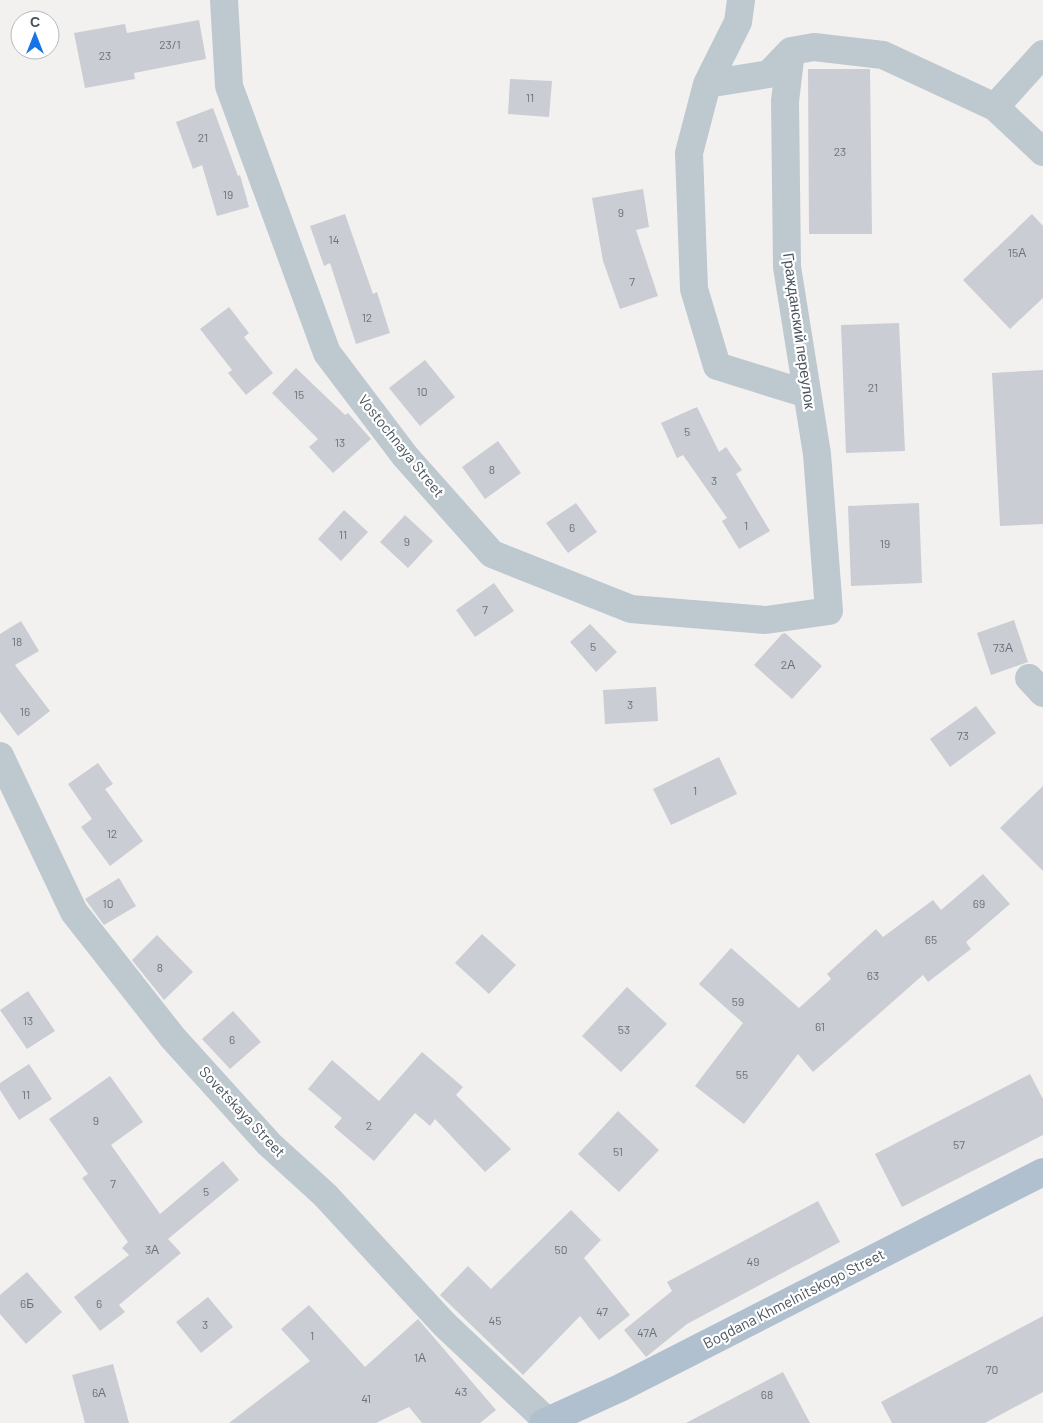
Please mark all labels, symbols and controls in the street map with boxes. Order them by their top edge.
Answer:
north arrow [10,10,60,60]
text: С [30,13,40,30]
house number: 23/1 [159,37,181,51]
house number: 23 [99,48,111,62]
house number: 11 [526,90,534,104]
house number: 21 [198,130,208,144]
house number: 23 [834,144,846,158]
house number: 19 [223,187,233,201]
house number: 9 [618,205,624,219]
house number: 14 [329,232,339,246]
house number: 15А [1008,245,1026,259]
street label: Гражданский переулок [780,252,820,410]
house number: 7 [629,274,635,288]
house number: 12 [362,310,372,324]
house number: 21 [868,380,878,394]
house number: 10 [417,384,427,398]
house number: 15 [294,387,304,401]
street label: Vostochnaya Street [355,390,449,500]
house number: 5 [684,424,690,438]
house number: 13 [335,435,345,449]
house number: 8 [489,462,495,476]
house number: 3 [711,473,717,487]
house number: 1 [744,518,748,532]
house number: 6 [569,520,575,534]
house number: 11 [339,527,347,541]
house number: 9 [404,534,410,548]
house number: 19 [880,536,890,550]
house number: 7 [482,602,488,616]
house number: 18 [12,634,22,648]
house number: 5 [590,639,596,653]
house number: 73А [993,640,1013,654]
house number: 2А [781,657,795,671]
house number: 3 [627,697,633,711]
house number: 16 [20,704,30,718]
house number: 73 [957,728,969,742]
house number: 1 [693,783,697,797]
house number: 12 [107,826,117,840]
house number: 10 [103,896,113,910]
house number: 69 [973,896,985,910]
house number: 65 [925,932,937,946]
house number: 8 [157,960,163,974]
house number: 63 [867,968,879,982]
house number: 59 [732,994,744,1008]
house number: 13 [23,1013,33,1027]
house number: 61 [815,1019,825,1033]
house number: 53 [618,1022,630,1036]
house number: 6 [229,1032,235,1046]
street label: Sovetskaya Street [196,1062,289,1160]
house number: 55 [736,1067,748,1081]
house number: 11 [22,1087,30,1101]
house number: 9 [93,1113,99,1127]
house number: 2 [366,1118,372,1132]
house number: 57 [953,1137,965,1151]
house number: 51 [613,1144,623,1158]
house number: 7 [110,1176,116,1190]
house number: 5 [203,1184,209,1198]
house number: 3А [145,1242,159,1256]
house number: 50 [555,1242,567,1256]
street label: Bogdana Khmelnitskogo Street [700,1244,887,1352]
house number: 49 [747,1254,759,1268]
house number: 6Б [20,1296,34,1310]
house number: 6 [96,1296,102,1310]
house number: 47 [596,1304,608,1318]
house number: 45 [489,1313,501,1327]
house number: 3 [202,1317,208,1331]
house number: 47А [637,1325,657,1339]
house number: 1 [310,1328,314,1342]
house number: 1А [414,1350,426,1364]
house number: 70 [986,1362,998,1376]
house number: 43 [455,1384,467,1398]
house number: 6А [92,1385,106,1399]
house number: 68 [761,1387,773,1401]
house number: 41 [361,1391,371,1405]

